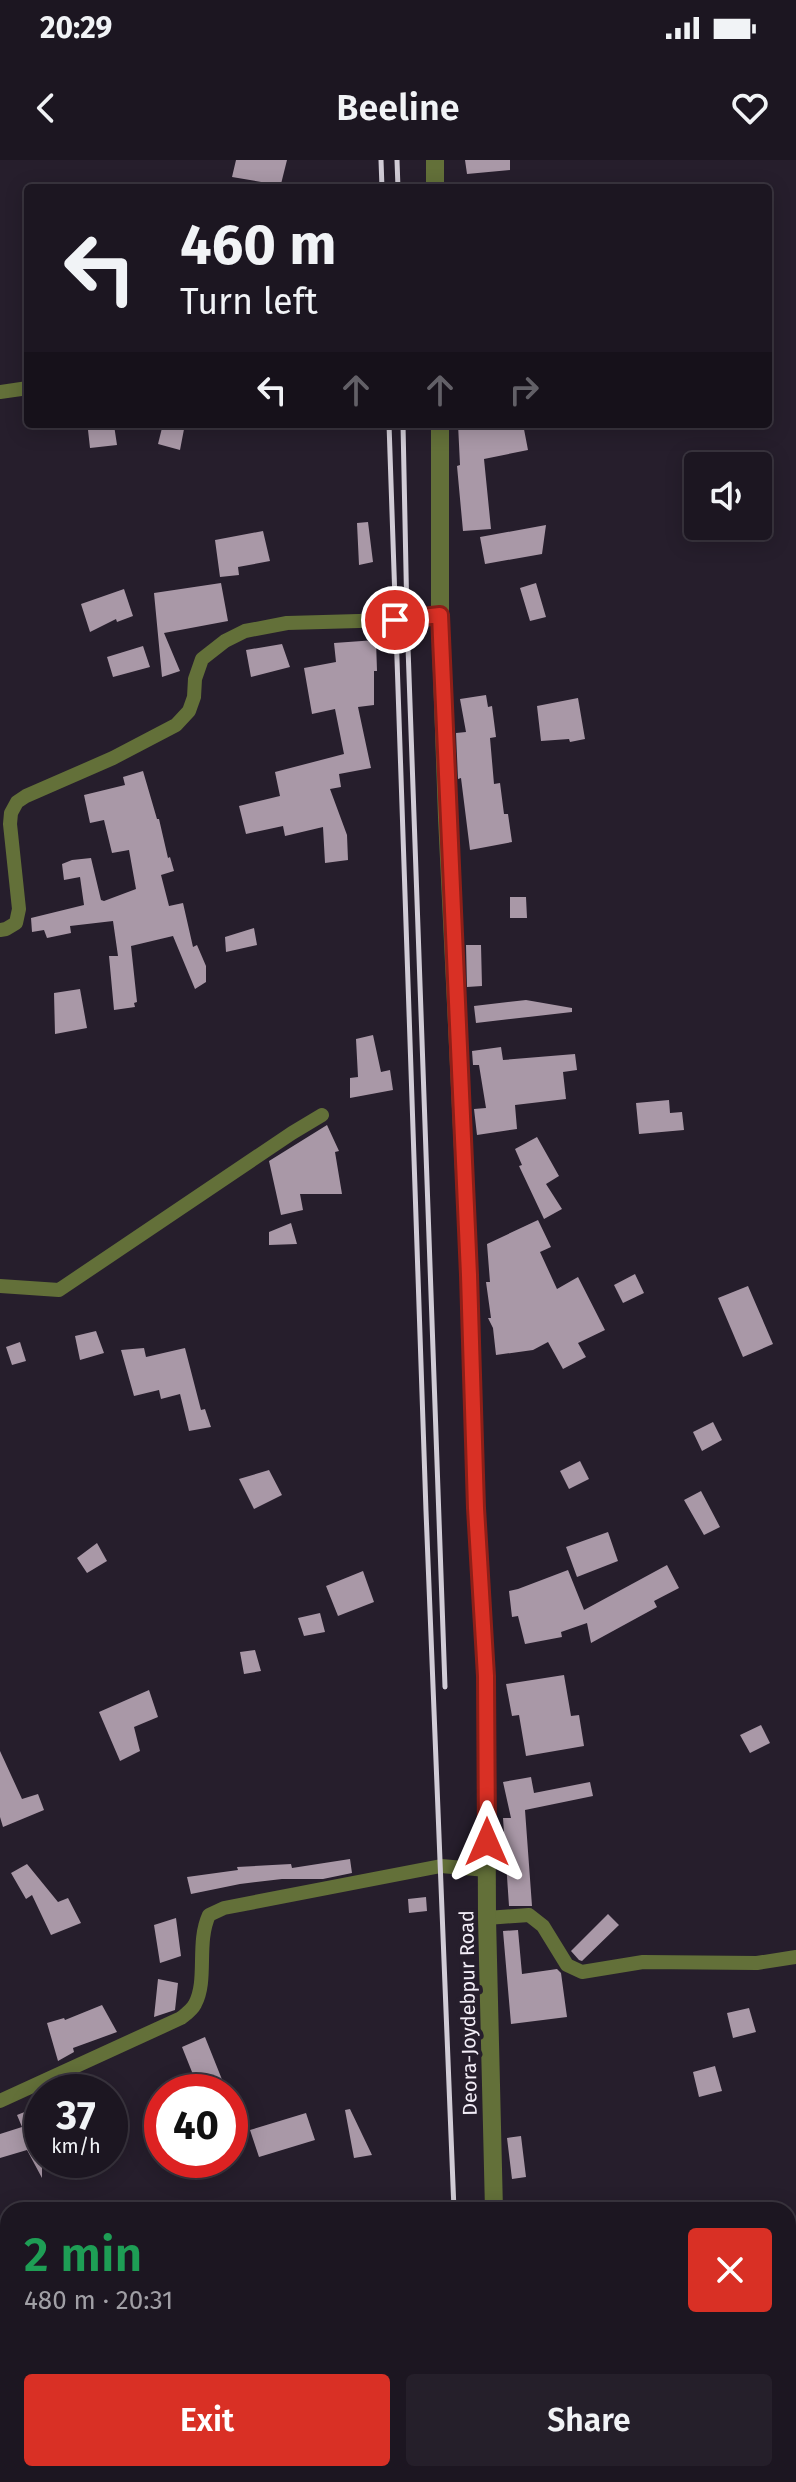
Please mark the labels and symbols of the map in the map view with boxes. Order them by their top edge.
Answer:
pin [361,586,429,654]
position arrow [445,1800,529,1884]
street label: Deora-Joydebpur Road [454,1910,482,2116]
speed limit sign: 40 [144,2074,248,2178]

